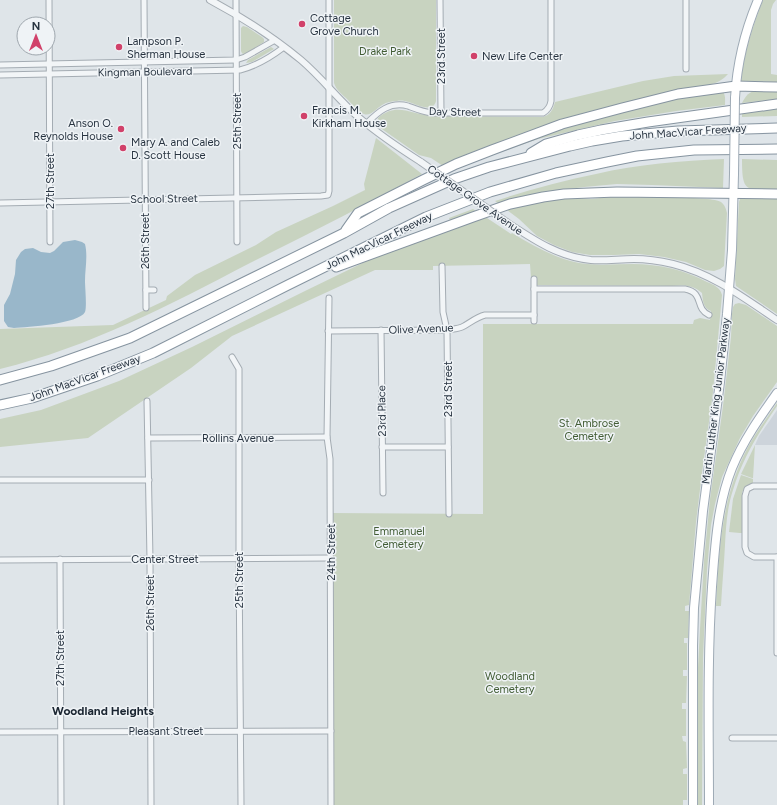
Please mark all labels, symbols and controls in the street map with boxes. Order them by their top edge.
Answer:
place label: Cottage Grove Church [310,12,379,38]
north arrow [16,16,56,56]
marker: Cottage Grove Church [297,19,307,29]
text: N [32,20,40,33]
street label: 23rd Street [435,28,448,84]
place label: Lampson P. Sherman House [127,35,205,61]
marker: Lampson P. Sherman House [114,42,124,52]
park label: Drake Park [359,45,412,58]
place label: New Life Center [482,50,563,63]
marker: New Life Center [469,51,479,61]
street label: Kingman Boulevard [98,65,192,79]
street label: 25th Street [231,93,244,149]
place label: Francis M. Kirkham House [312,104,386,130]
street label: Day Street [429,105,481,119]
marker: Francis M. Kirkham House [299,111,309,121]
place label: Anson O. Reynolds House [33,117,113,143]
street label: John MacVicar Freeway [629,121,747,143]
marker: Anson O. Reynolds House [116,124,126,134]
place label: Mary A. and Caleb D. Scott House [131,136,220,162]
marker: Mary A. and Caleb D. Scott House [118,143,128,153]
street label: 27th Street [44,153,57,209]
street label: Cottage Grove Avenue [425,162,525,238]
street label: School Street [130,192,198,206]
street label: John MacVicar Freeway [323,209,435,273]
street label: 26th Street [139,213,152,269]
street label: Martin Luther King Junior Parkway [699,317,733,485]
street label: Olive Avenue [388,321,454,337]
street label: John MacVicar Freeway [28,352,143,404]
street label: 23rd Street [442,361,455,417]
street label: 23rd Place [375,385,389,437]
park label: St. Ambrose Cemetery [559,417,619,443]
street label: Rollins Avenue [202,432,274,445]
street label: 24th Street [325,524,338,580]
park label: Emmanuel Cemetery [373,525,425,551]
street label: 25th Street [233,552,246,608]
street label: Center Street [131,553,199,566]
street label: 26th Street [144,575,157,631]
street label: 27th Street [54,630,67,686]
park label: Woodland Cemetery [485,670,535,696]
district label: Woodland Heights [52,704,154,718]
street label: Pleasant Street [129,725,203,738]

